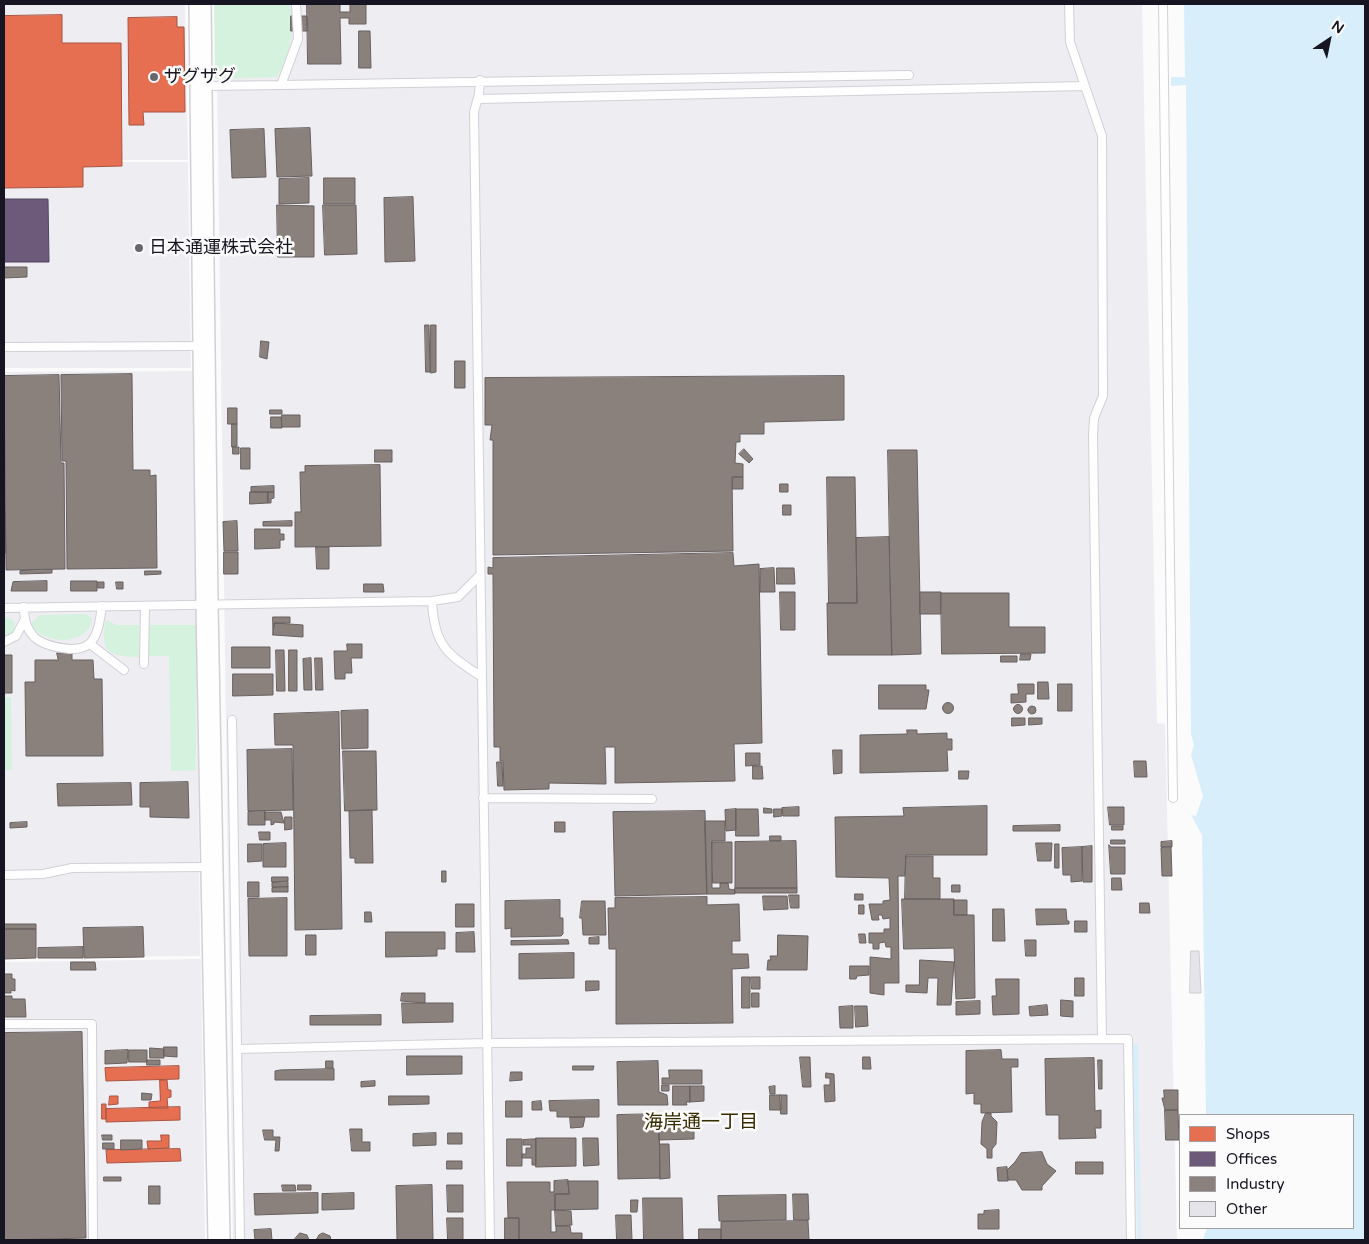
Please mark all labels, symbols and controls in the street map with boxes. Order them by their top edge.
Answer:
north arrow [1304,15,1354,65]
text: N [1328,17,1347,37]
place label: ザグザグ [164,66,236,88]
marker: ザグザグ [148,71,160,83]
place label: 日本通運株式会社 [149,237,293,259]
marker: 日本通運株式会社 [133,242,145,254]
district label: 海岸通一丁目 [644,1112,758,1134]
legend [1179,1114,1354,1229]
text: Shops [1226,1125,1270,1143]
text: Offices [1226,1150,1277,1168]
text: Industry [1226,1175,1285,1193]
text: Other [1226,1200,1267,1218]

